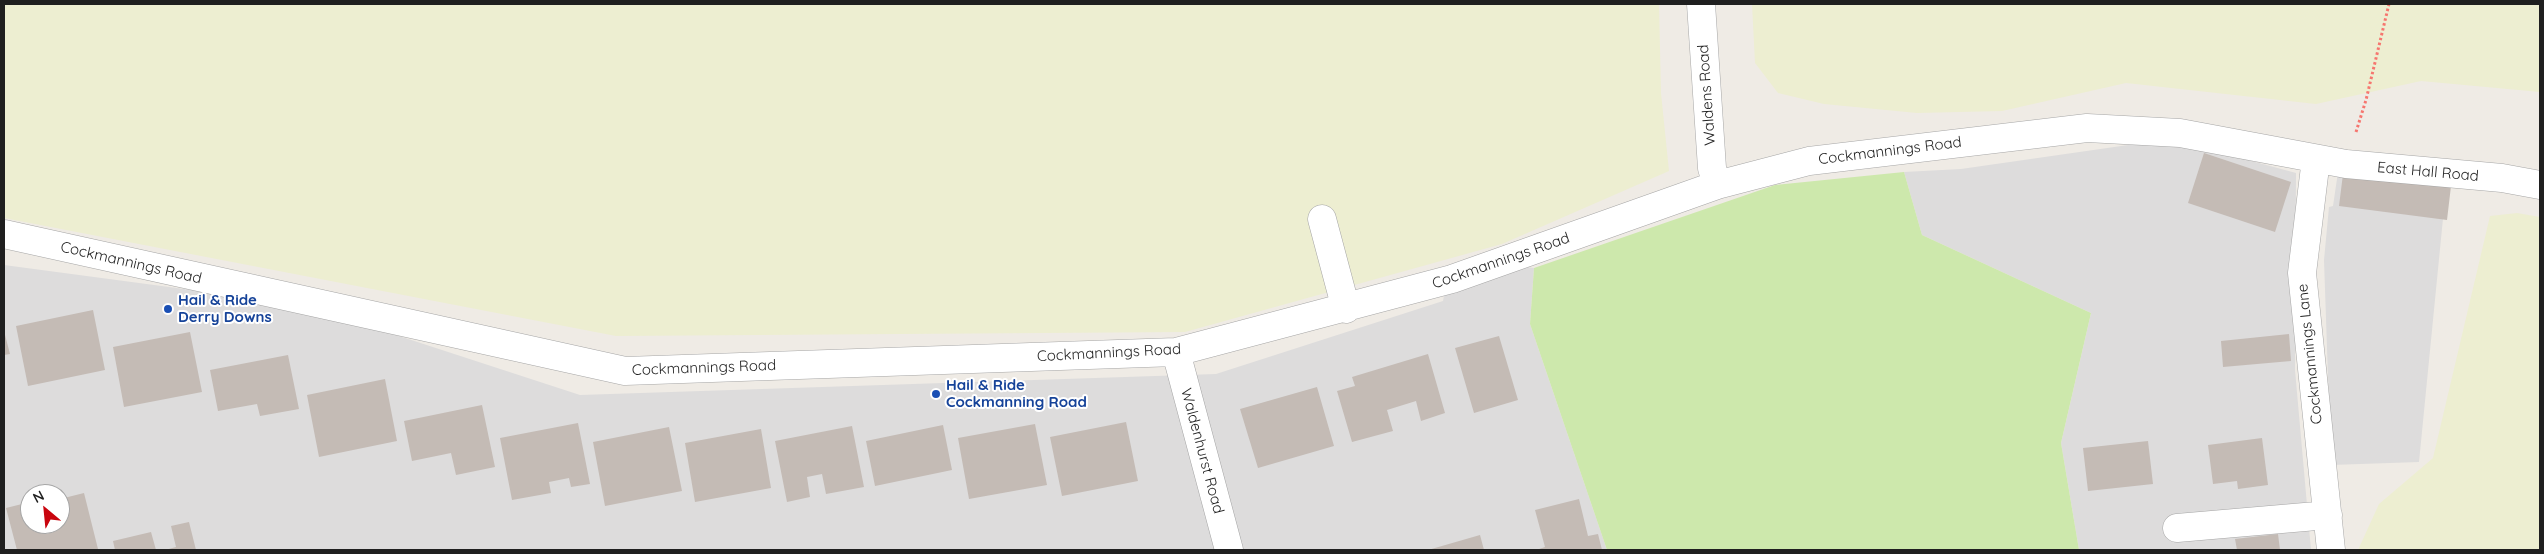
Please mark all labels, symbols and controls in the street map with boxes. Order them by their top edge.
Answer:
street label: Waldens Road [1694,44,1720,146]
street label: Cockmannings Road [1817,133,1963,169]
street label: East Hall Road [2376,159,2480,185]
street label: Cockmannings Road [1430,229,1572,293]
street label: Cockmannings Road [59,238,203,288]
street label: Cockmannings Lane [2294,283,2326,425]
place label: Hail & Ride Derry Downs [178,291,272,326]
marker: Hail & Ride Derry Downs [162,303,174,315]
street label: Cockmannings Road [1037,340,1181,366]
street label: Cockmannings Road [632,356,776,380]
place label: Hail & Ride Cockmanning Road [946,376,1087,411]
street label: Waldenhurst Road [1177,386,1227,516]
marker: Hail & Ride Cockmanning Road [930,388,942,400]
north arrow [20,484,70,534]
text: N [30,486,47,507]

